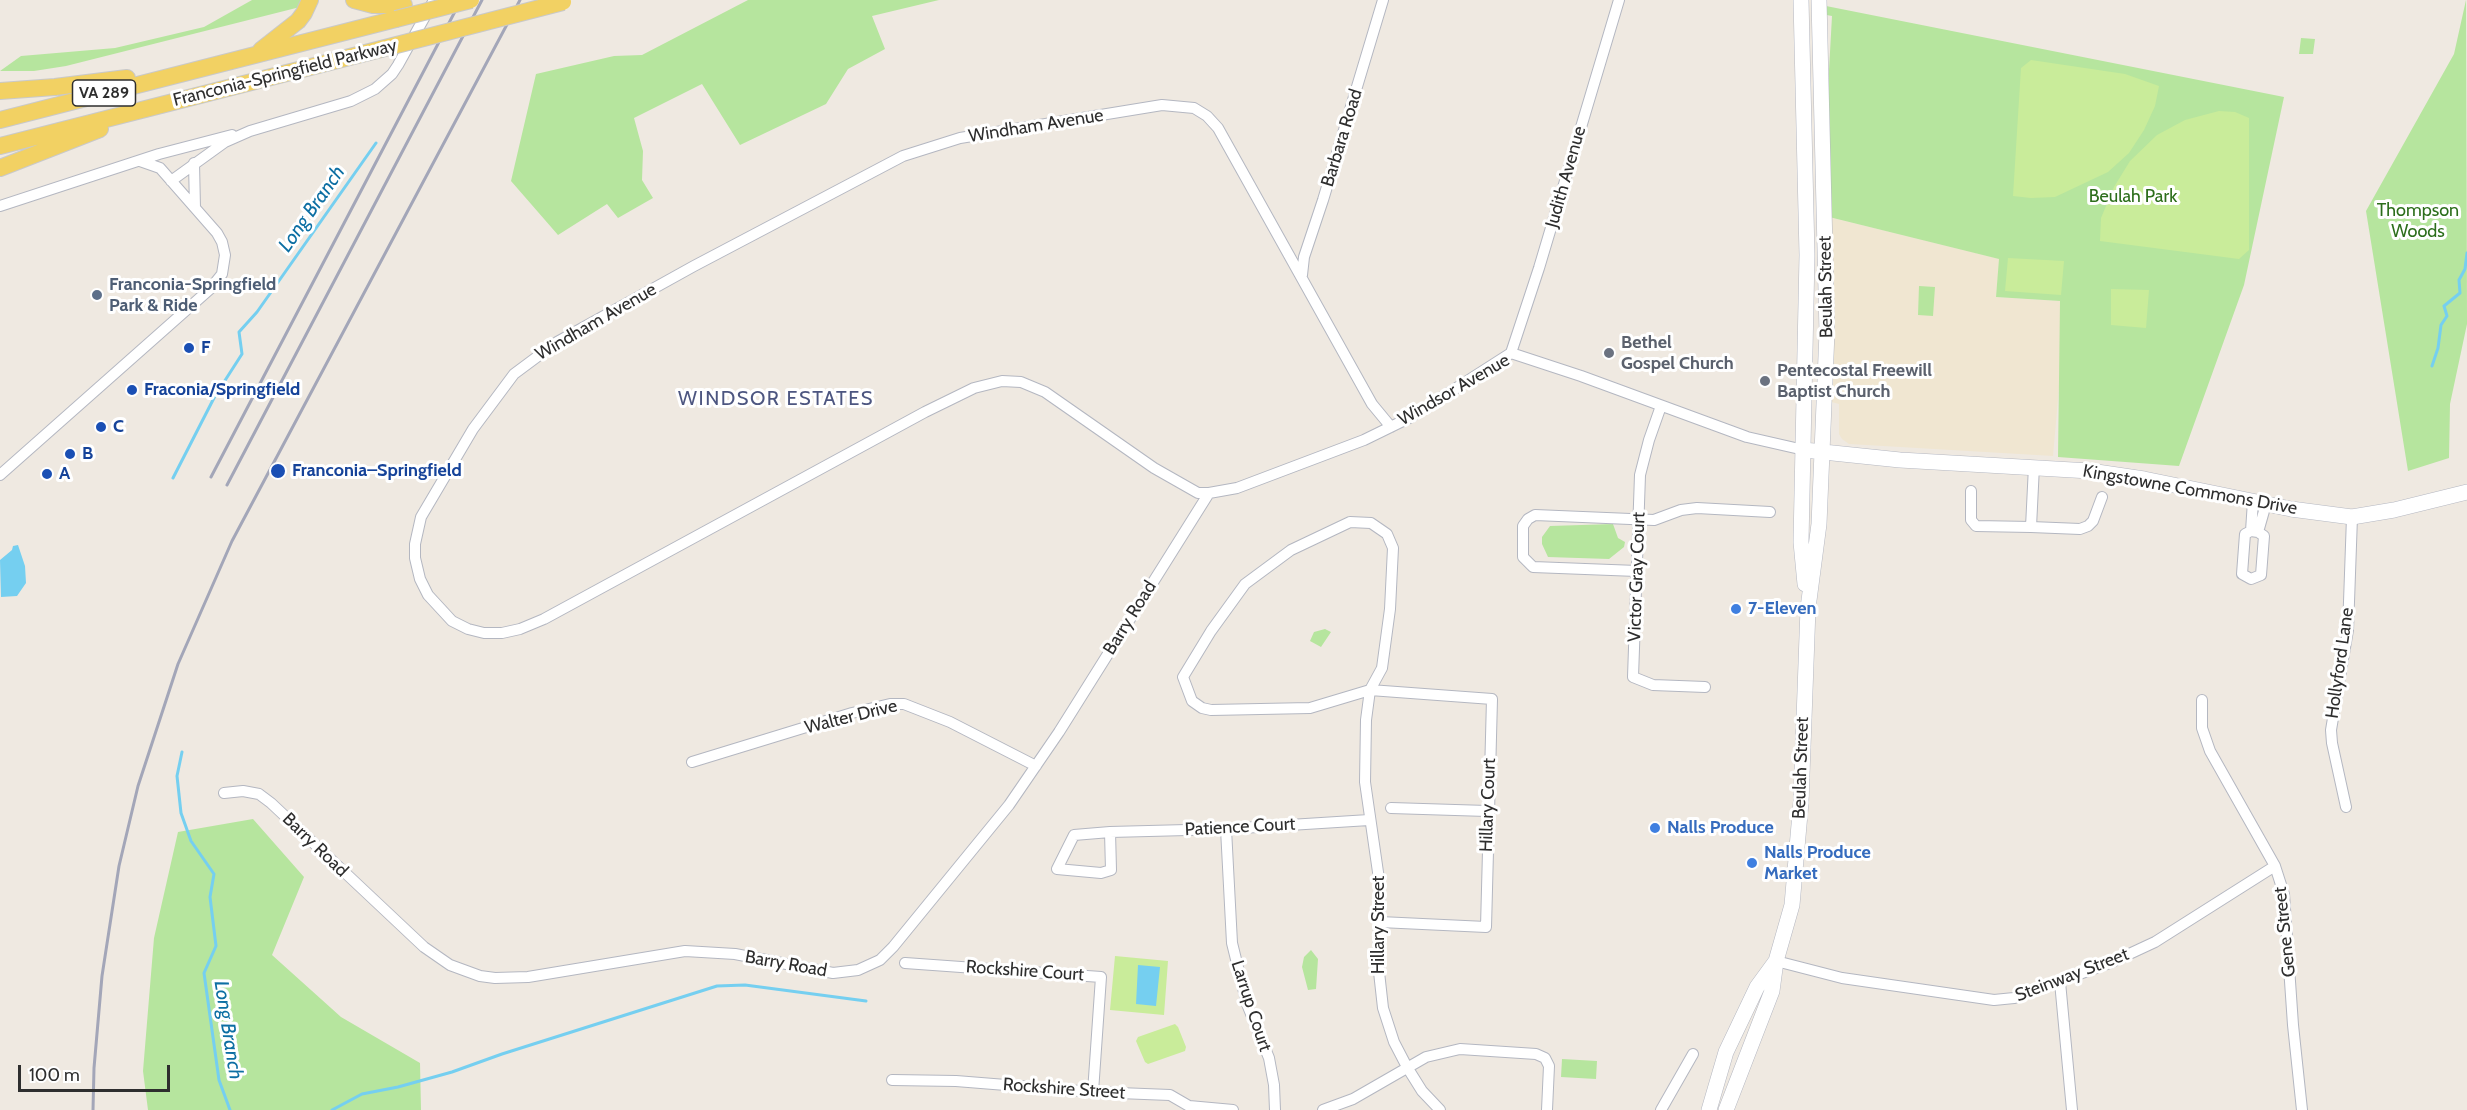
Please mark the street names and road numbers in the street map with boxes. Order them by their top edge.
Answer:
street label: Franconia-Springfield Parkway [171,35,399,111]
road number: VA 289 [72,80,136,106]
street label: Barbara Road [1317,87,1367,189]
street label: Windham Avenue [967,105,1105,147]
street label: Judith Avenue [1541,124,1591,230]
street label: Beulah Street [1814,236,1838,338]
street label: Windham Avenue [532,279,660,365]
street label: Windsor Avenue [1394,349,1514,431]
street label: Kingstowne Commons Drive [2081,461,2299,519]
street label: Victor Gray Court [1624,512,1650,642]
street label: Barry Road [1099,577,1161,659]
street label: Hollyford Lane [2322,606,2358,720]
street label: Walter Drive [803,695,899,739]
street label: Beulah Street [1788,716,1814,820]
street label: Hillary Court [1476,758,1500,852]
street label: Barry Road [278,808,352,882]
street label: Patience Court [1184,813,1296,841]
street label: Hillary Street [1368,876,1390,974]
street label: Gene Street [2270,886,2300,978]
street label: Steinway Street [2012,943,2132,1007]
street label: Barry Road [743,946,829,982]
street label: Rockshire Court [965,956,1085,986]
street label: Larrup Court [1226,958,1276,1054]
street label: Rockshire Street [1002,1074,1126,1104]

